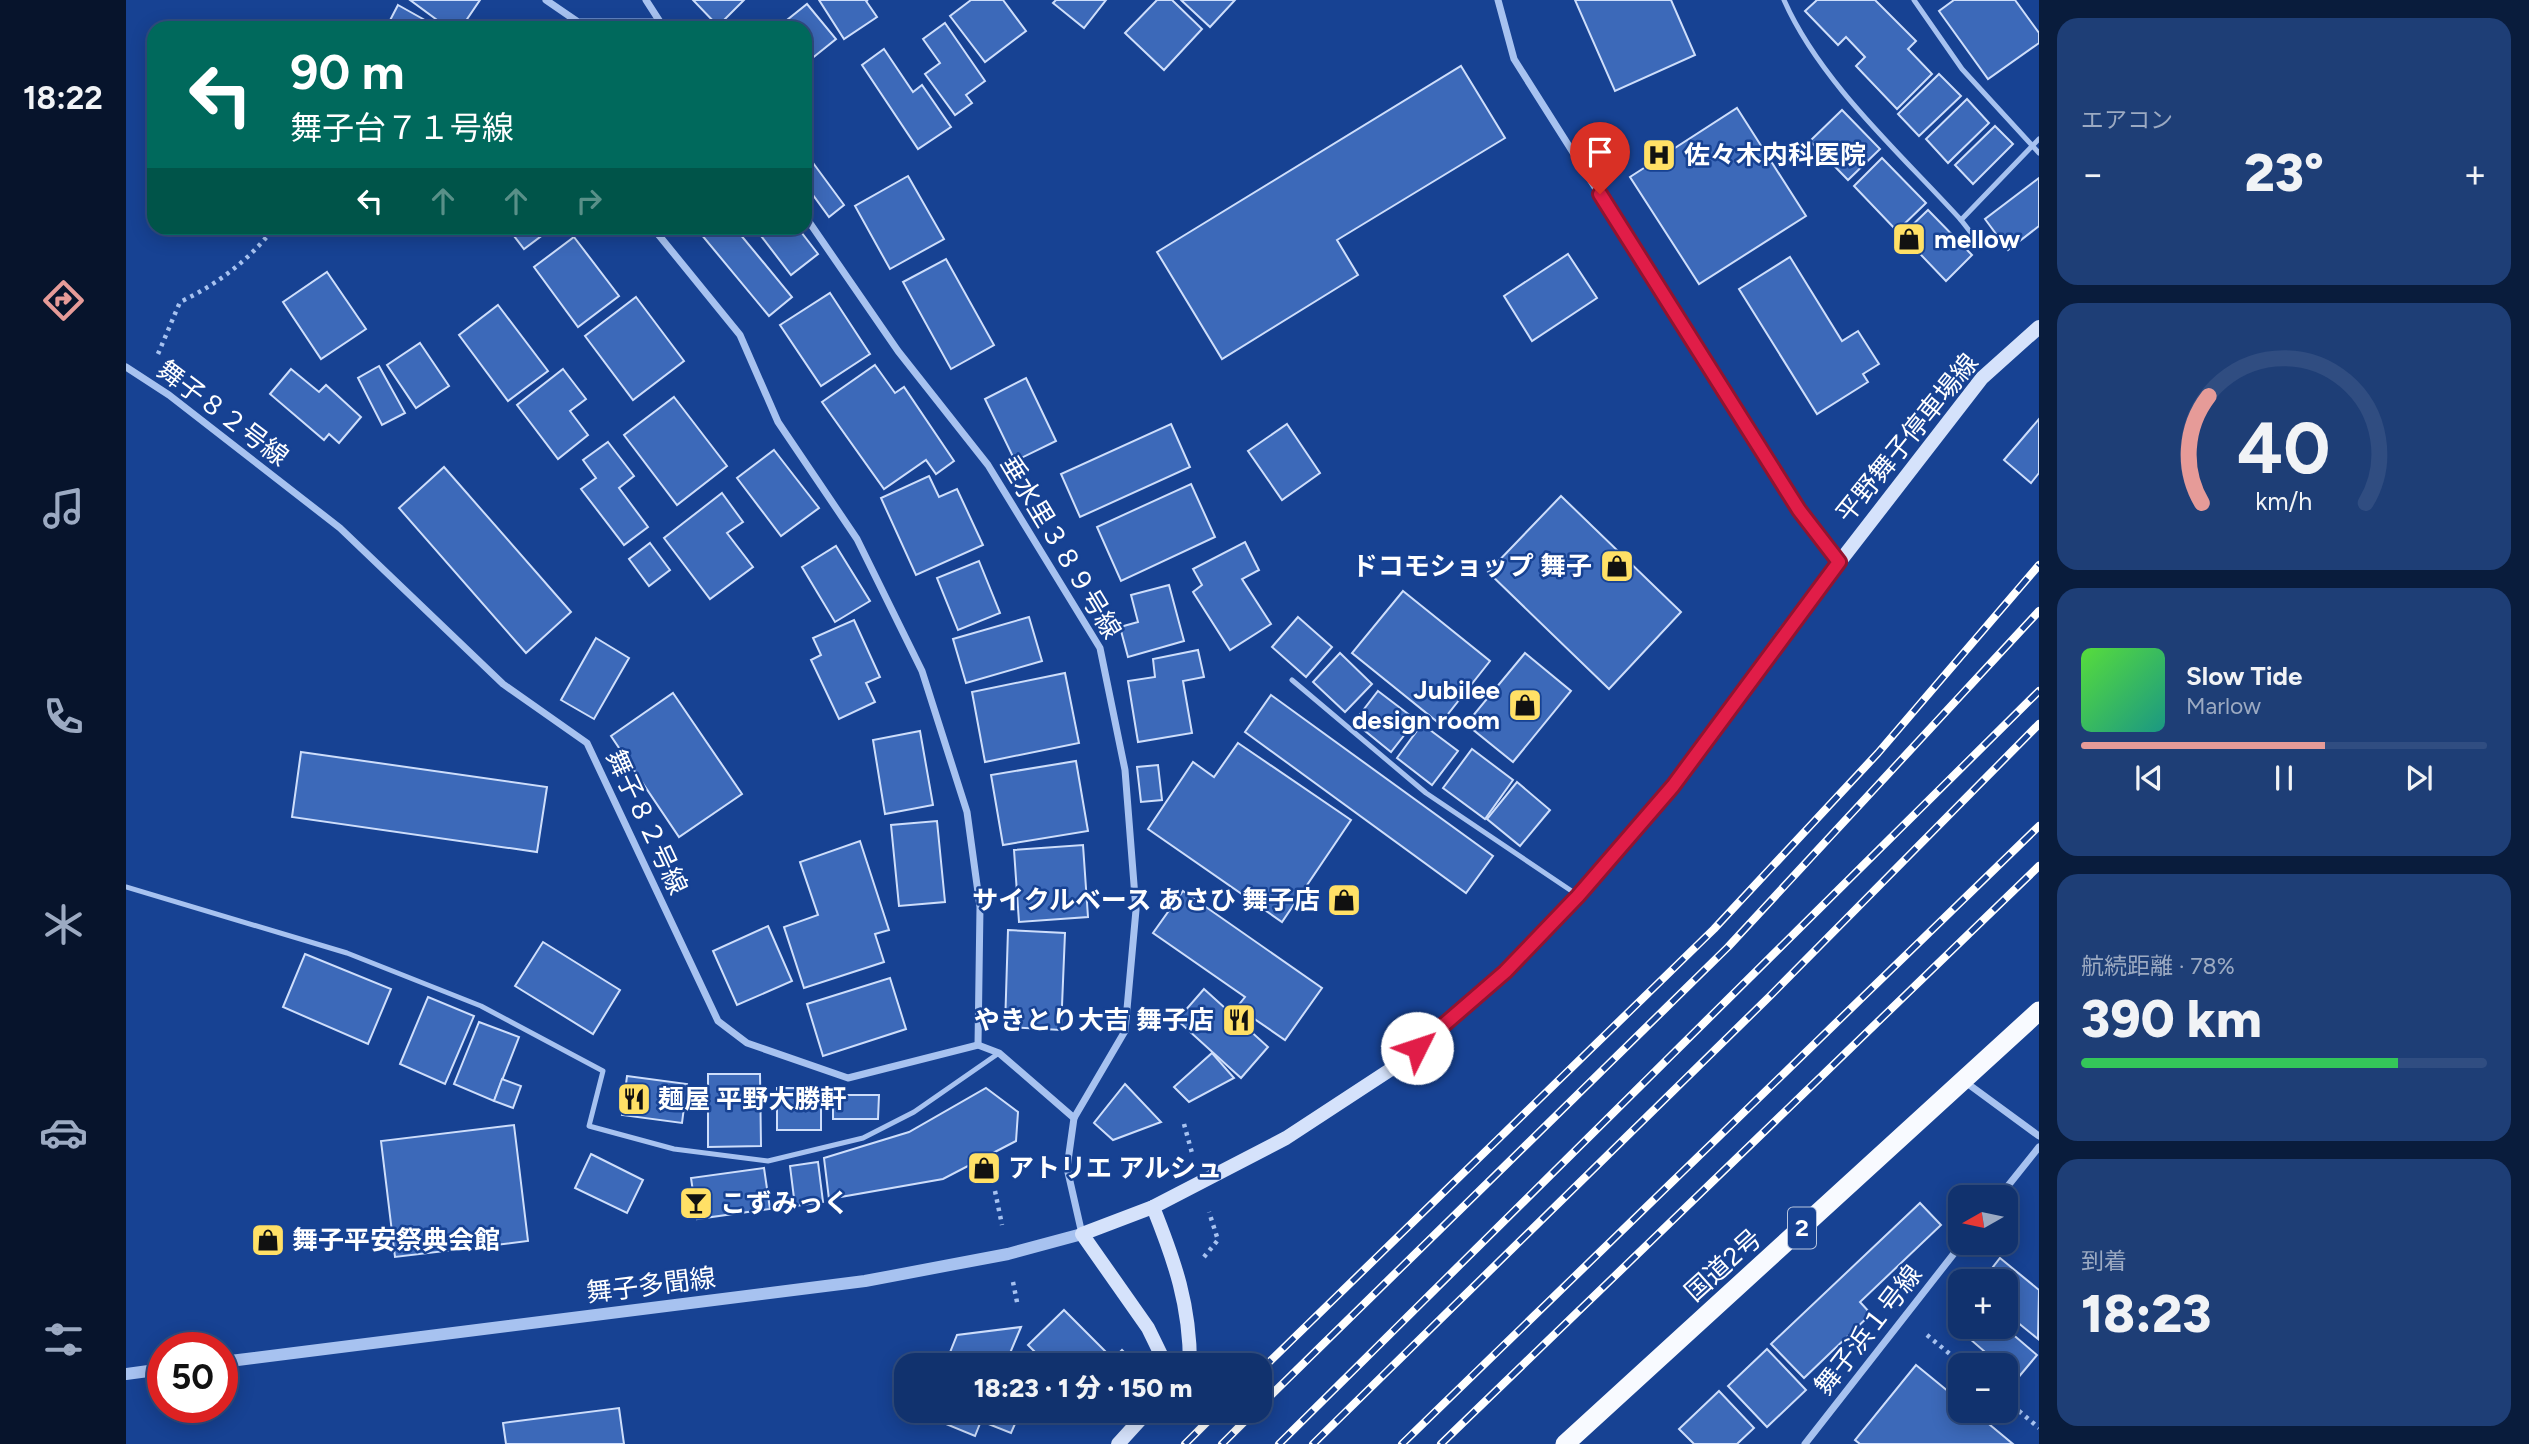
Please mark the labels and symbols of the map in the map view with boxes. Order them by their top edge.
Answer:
pin [1570,122,1630,194]
hospital icon: 佐々木内科医院 [1640,136,1678,174]
place label: 佐々木内科医院 [1684,139,1866,171]
shop icon: mellow [1890,220,1928,258]
place label: mellow [1934,223,2020,255]
street label: 平野舞子停車場線 [1829,347,1985,529]
street label: 舞子８２号線 [151,353,295,473]
street label: 垂水里３８９号線 [994,450,1128,644]
shop icon: ドコモショップ 舞子 [1598,547,1636,585]
place label: ドコモショップ 舞子 [1352,550,1592,582]
place label: Jubilee design room [1352,674,1500,736]
shop icon: Jubilee design room [1506,686,1544,724]
street label: 舞子８２号線 [600,745,694,899]
shop icon: サイクルベース あさひ 舞子店 [1325,881,1363,919]
place label: サイクルベース あさひ 舞子店 [972,884,1320,916]
restaurant icon: やきとり大吉 舞子店 [1220,1001,1258,1039]
place label: やきとり大吉 舞子店 [974,1004,1214,1036]
position arrow [1380,1011,1454,1085]
restaurant icon: 麺屋 平野大勝軒 [615,1080,653,1118]
place label: 麺屋 平野大勝軒 [658,1083,846,1115]
shop icon: アトリエ アルシュ [965,1149,1003,1187]
place label: アトリエ アルシュ [1008,1152,1222,1184]
bar icon: こずみっく [677,1184,715,1222]
north arrow [1948,1185,2018,1255]
place label: こずみっく [720,1187,849,1219]
road number: 2 [1788,1208,1816,1248]
shop icon: 舞子平安祭典会館 [249,1221,287,1259]
street label: 国道2号 [1678,1222,1768,1308]
place label: 舞子平安祭典会館 [292,1224,500,1256]
street label: 舞子浜１号線 [1807,1259,1929,1401]
street label: 舞子多聞線 [585,1261,717,1309]
speed limit sign: 50 [147,1332,238,1423]

